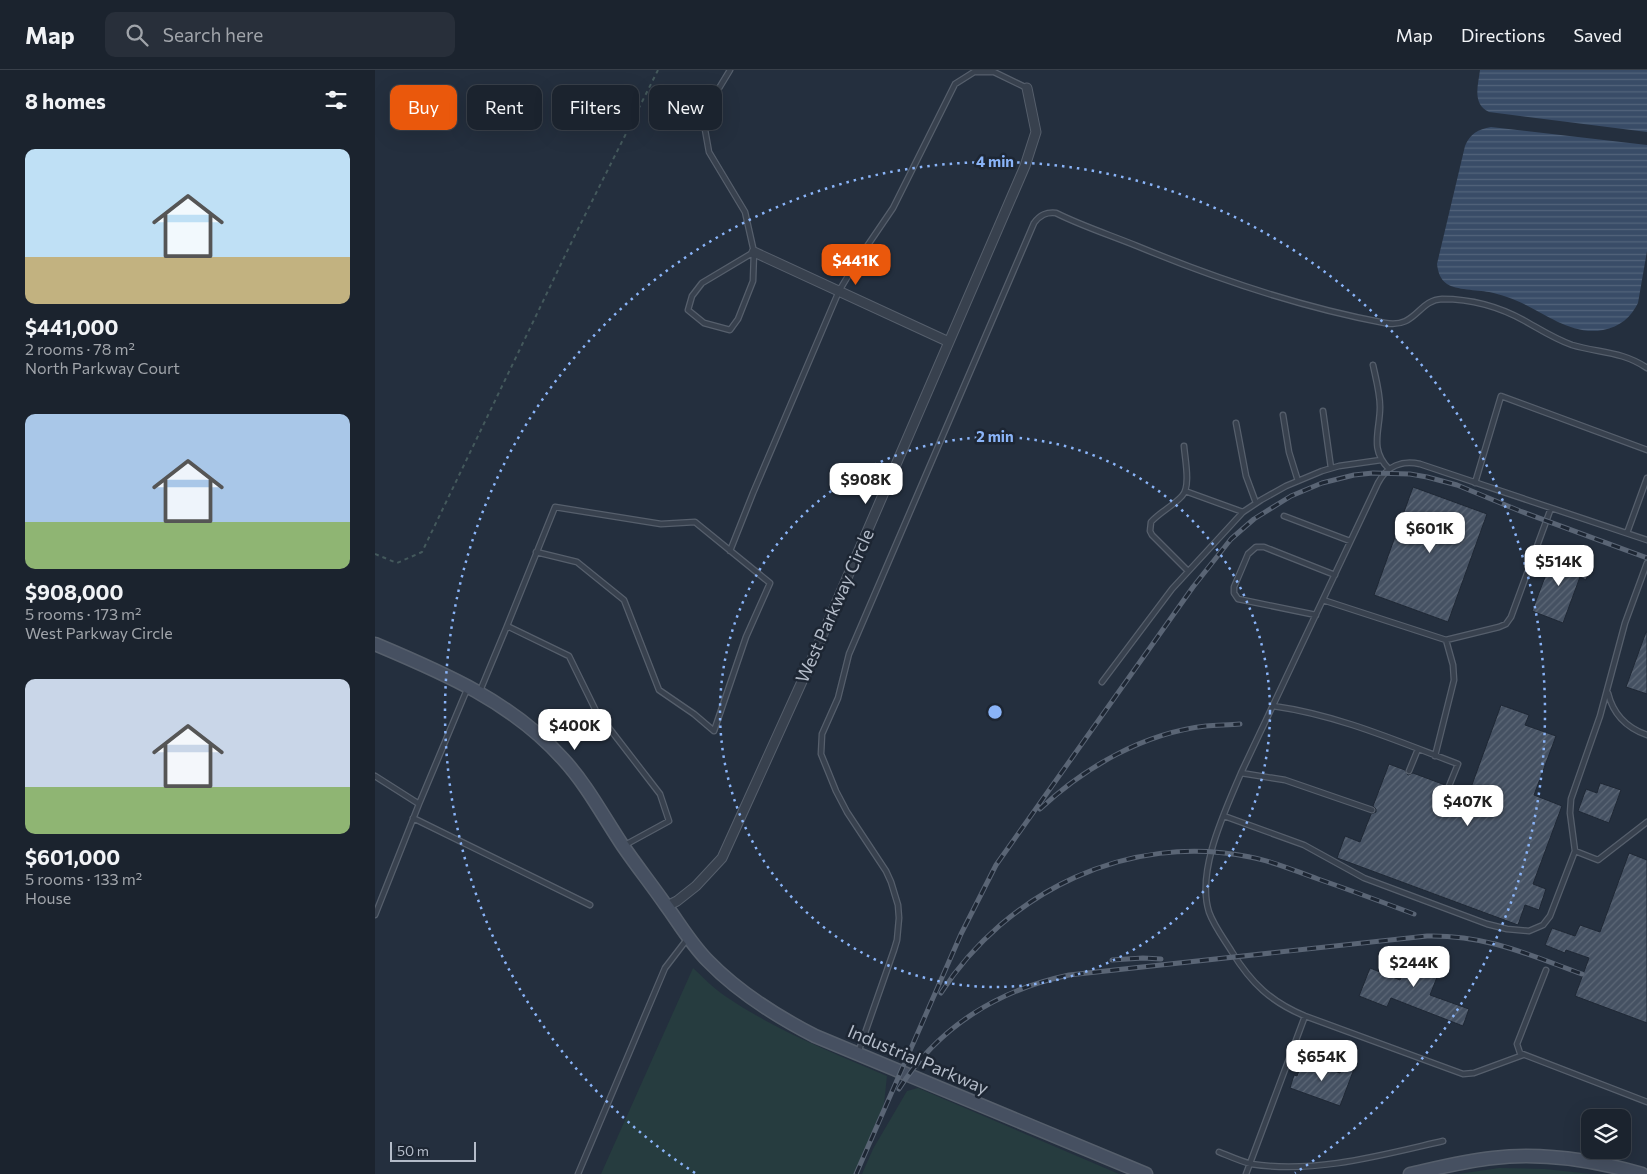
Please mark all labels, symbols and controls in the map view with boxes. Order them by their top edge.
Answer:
search box [105,12,455,57]
text: Map [25,20,75,49]
icon: search [123,21,151,49]
text: Search here [163,23,263,46]
text: Map [1396,24,1433,46]
text: Directions [1461,24,1545,46]
text: Saved [1573,24,1622,46]
chip: Buy [390,85,457,130]
chip: Rent [467,85,542,130]
chip: Filters [552,85,639,130]
chip: New [649,85,722,130]
icon: filters [322,86,350,114]
text: 8 homes [25,88,106,113]
text: 4 min [976,152,1014,170]
icon: home [143,181,233,271]
pin: $441K [821,244,891,286]
text: $441K [833,250,879,269]
text: $441,000 [25,314,119,339]
text: 2 rooms · 78 m² [25,339,135,358]
text: North Parkway Court [25,358,180,377]
text: 2 min [976,427,1014,445]
icon: home [143,446,233,536]
pin: $908K [831,462,901,505]
text: $908K [841,469,891,488]
pin: $601K [1395,512,1465,554]
text: $601K [1406,518,1454,537]
street label: West Parkway Circle [790,525,878,686]
pin: $514K [1524,544,1594,587]
text: $514K [1536,551,1582,570]
text: $908,000 [25,579,124,604]
text: 5 rooms · 173 m² [25,604,142,623]
text: West Parkway Circle [25,623,173,642]
centre of rings [986,703,1004,721]
pin: $400K [540,708,610,751]
icon: home [143,711,233,801]
text: $400K [549,715,601,734]
pin: $407K [1433,784,1503,827]
text: $407K [1443,791,1493,810]
text: $601,000 [25,844,120,869]
text: 5 rooms · 133 m² [25,869,142,888]
text: House [25,888,71,907]
pin: $244K [1379,946,1449,988]
text: $244K [1390,952,1438,971]
street label: Industrial Parkway [845,1019,992,1099]
pin: $654K [1287,1040,1357,1082]
text: $654K [1297,1046,1347,1065]
map controls [1581,1109,1631,1159]
button: layers [1581,1109,1631,1159]
scale bar [390,1139,476,1162]
text: 50 m [397,1142,429,1159]

